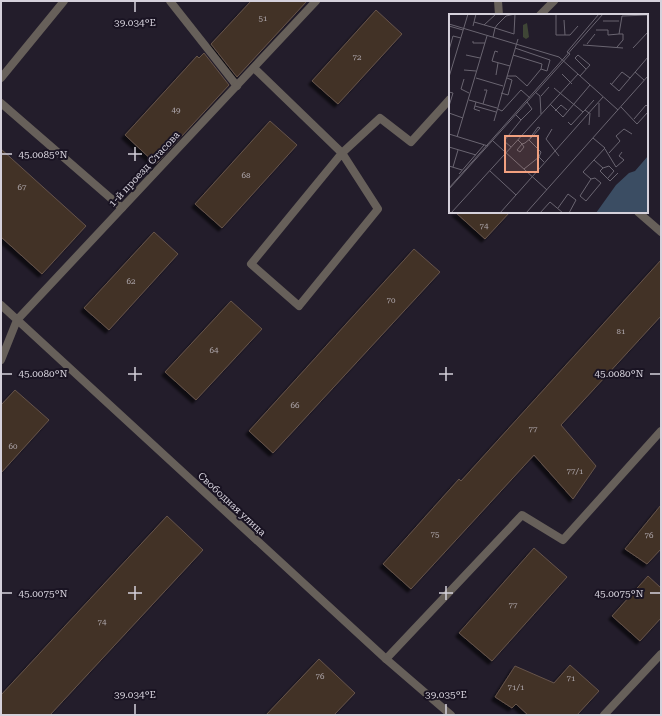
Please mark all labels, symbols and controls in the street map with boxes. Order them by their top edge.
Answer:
house number: 51 [259,14,268,23]
inset map [449,14,648,213]
text: 39.034°E [114,17,156,28]
house number: 72 [353,53,362,62]
house number: 49 [172,106,181,115]
street label: 1-й проезд Стасова [106,129,182,209]
text: 45.0085°N [18,149,68,160]
house number: 68 [242,171,251,180]
house number: 67 [18,183,27,192]
house number: 74 [480,222,489,231]
house number: 62 [127,277,136,286]
house number: 70 [387,296,396,305]
house number: 81 [617,327,626,336]
house number: 64 [210,346,219,355]
text: 45.0080°N [18,368,68,379]
text: 45.0080°N [594,368,644,379]
house number: 66 [291,401,300,410]
house number: 77 [529,425,538,434]
house number: 60 [9,442,18,451]
house number: 77/1 [567,467,584,476]
street label: Свободная улица [196,470,268,539]
house number: 75 [431,530,440,539]
house number: 76 [645,531,654,540]
text: 45.0075°N [18,588,68,599]
text: 45.0075°N [594,588,644,599]
house number: 77 [509,601,518,610]
house number: 74 [98,618,107,627]
house number: 76 [316,672,325,681]
house number: 71 [567,674,576,683]
house number: 71/1 [508,683,525,692]
text: 39.034°E [114,689,156,700]
text: 39.035°E [425,689,467,700]

